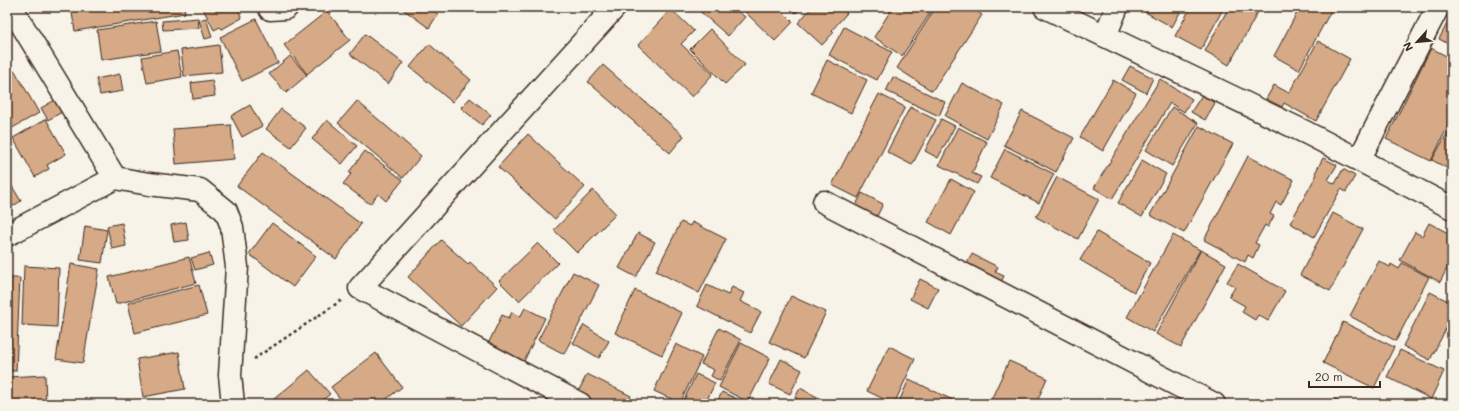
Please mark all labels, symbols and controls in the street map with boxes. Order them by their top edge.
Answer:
north arrow [1397,22,1437,62]
text: N [1399,40,1416,54]
scale bar [1309,363,1380,389]
text: 20 m [1315,368,1343,384]

